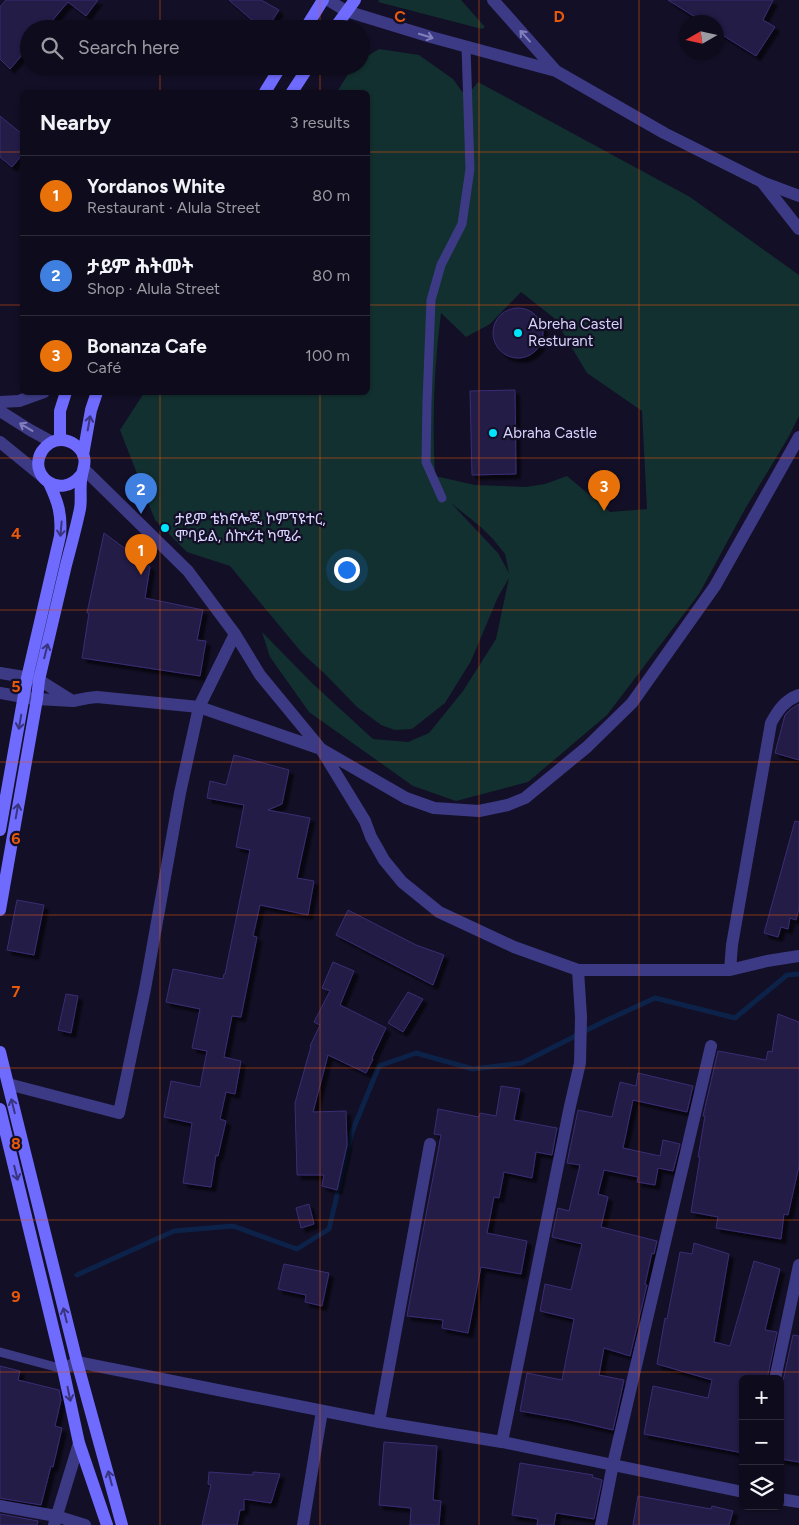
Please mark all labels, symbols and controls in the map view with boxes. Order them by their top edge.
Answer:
text: C [394,7,406,26]
text: D [553,7,565,26]
north arrow [679,15,724,60]
search box [20,20,370,75]
one-way arrow [519,29,530,42]
one-way arrow [418,31,434,41]
icon: search [38,34,66,62]
text: Search here [78,36,180,59]
text: Nearby [40,110,111,135]
text: 3 results [290,113,350,132]
text: Yordanos White [87,175,225,198]
text: 1 [53,186,59,205]
text: 80 m [312,186,350,205]
text: Restaurant · Alula Street [87,198,261,217]
text: ታይም ሕትመት [87,255,193,278]
text: 2 [51,266,61,285]
text: 80 m [312,266,350,285]
text: Shop · Alula Street [87,279,220,298]
place label: Abreha Castel Resturant [528,315,623,350]
marker: Abreha Castel Resturant [512,327,524,339]
text: Bonanza Cafe [87,335,207,358]
text: 3 [52,346,60,365]
text: 100 m [305,346,350,365]
text: Café [87,358,121,377]
one-way arrow [84,416,94,432]
one-way arrow [19,422,33,432]
place label: Abraha Castle [503,424,597,442]
marker: Abraha Castle [487,427,499,439]
pin: 3 [588,470,620,511]
pin: 2 [125,473,157,514]
place label: ታይም ቴክኖሎጂ ኮምፕዩተር, ሞባይል, ሰኵሪቲ ካሜራ [175,510,326,545]
one-way arrow [56,521,65,537]
marker: ታይም ቴክኖሎጂ ኮምፕዩተር, ሞባይል, ሰኵሪቲ ካሜራ [159,522,171,534]
text: 4 [11,524,21,543]
pin: 1 [125,534,157,575]
your location [334,557,360,583]
one-way arrow [42,643,51,659]
text: 5 [11,677,21,696]
one-way arrow [14,714,24,730]
one-way arrow [13,803,23,819]
text: 6 [11,829,21,848]
text: 7 [12,982,21,1001]
one-way arrow [8,1099,18,1115]
text: 8 [11,1134,21,1153]
one-way arrow [12,1165,21,1181]
text: 9 [11,1287,21,1306]
one-way arrow [60,1307,69,1323]
map controls [739,1375,784,1510]
button: + [739,1375,784,1420]
one-way arrow [65,1385,74,1401]
button: − [739,1420,784,1465]
button: layers [739,1465,784,1510]
one-way arrow [104,1470,114,1486]

